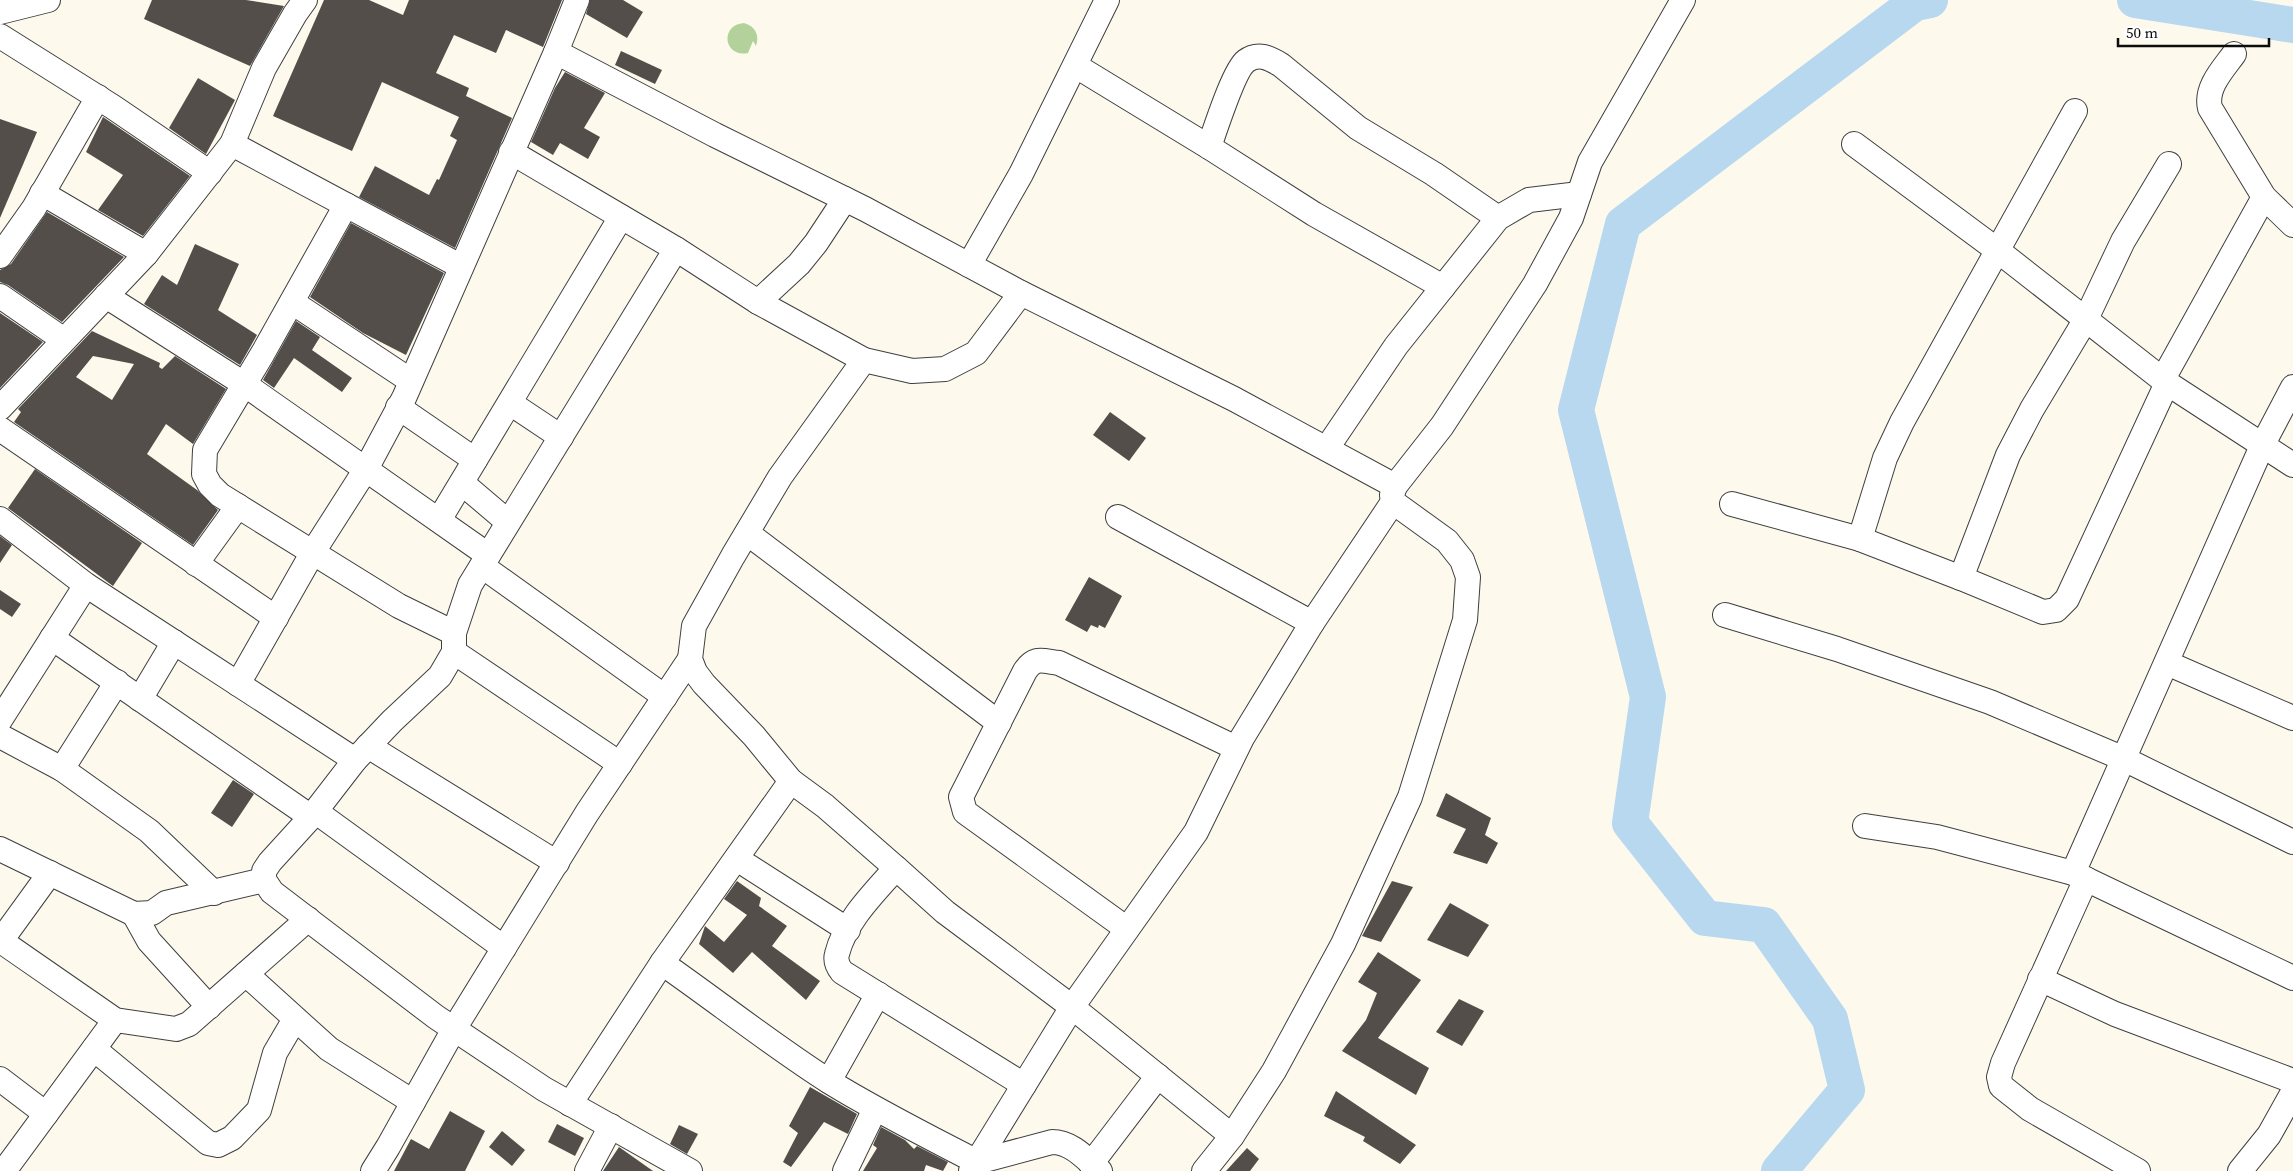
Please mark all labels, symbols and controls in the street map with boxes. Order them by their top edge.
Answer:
scale bar [2118,15,2269,47]
text: 50 m [2126,22,2158,43]

